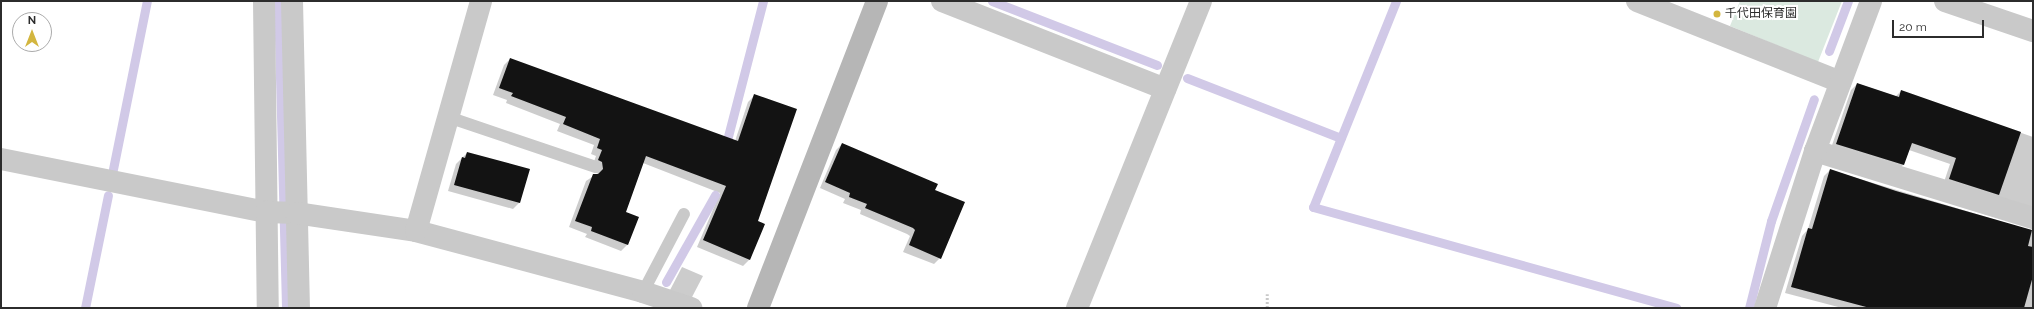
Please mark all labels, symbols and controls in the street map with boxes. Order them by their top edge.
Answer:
place label: 千代田保育園 [1725,7,1797,21]
marker: 千代田保育園 [1712,9,1722,19]
north arrow [12,12,52,52]
scale bar [1894,12,1986,38]
text: N [28,14,36,27]
text: 20 m [1899,20,1927,34]

